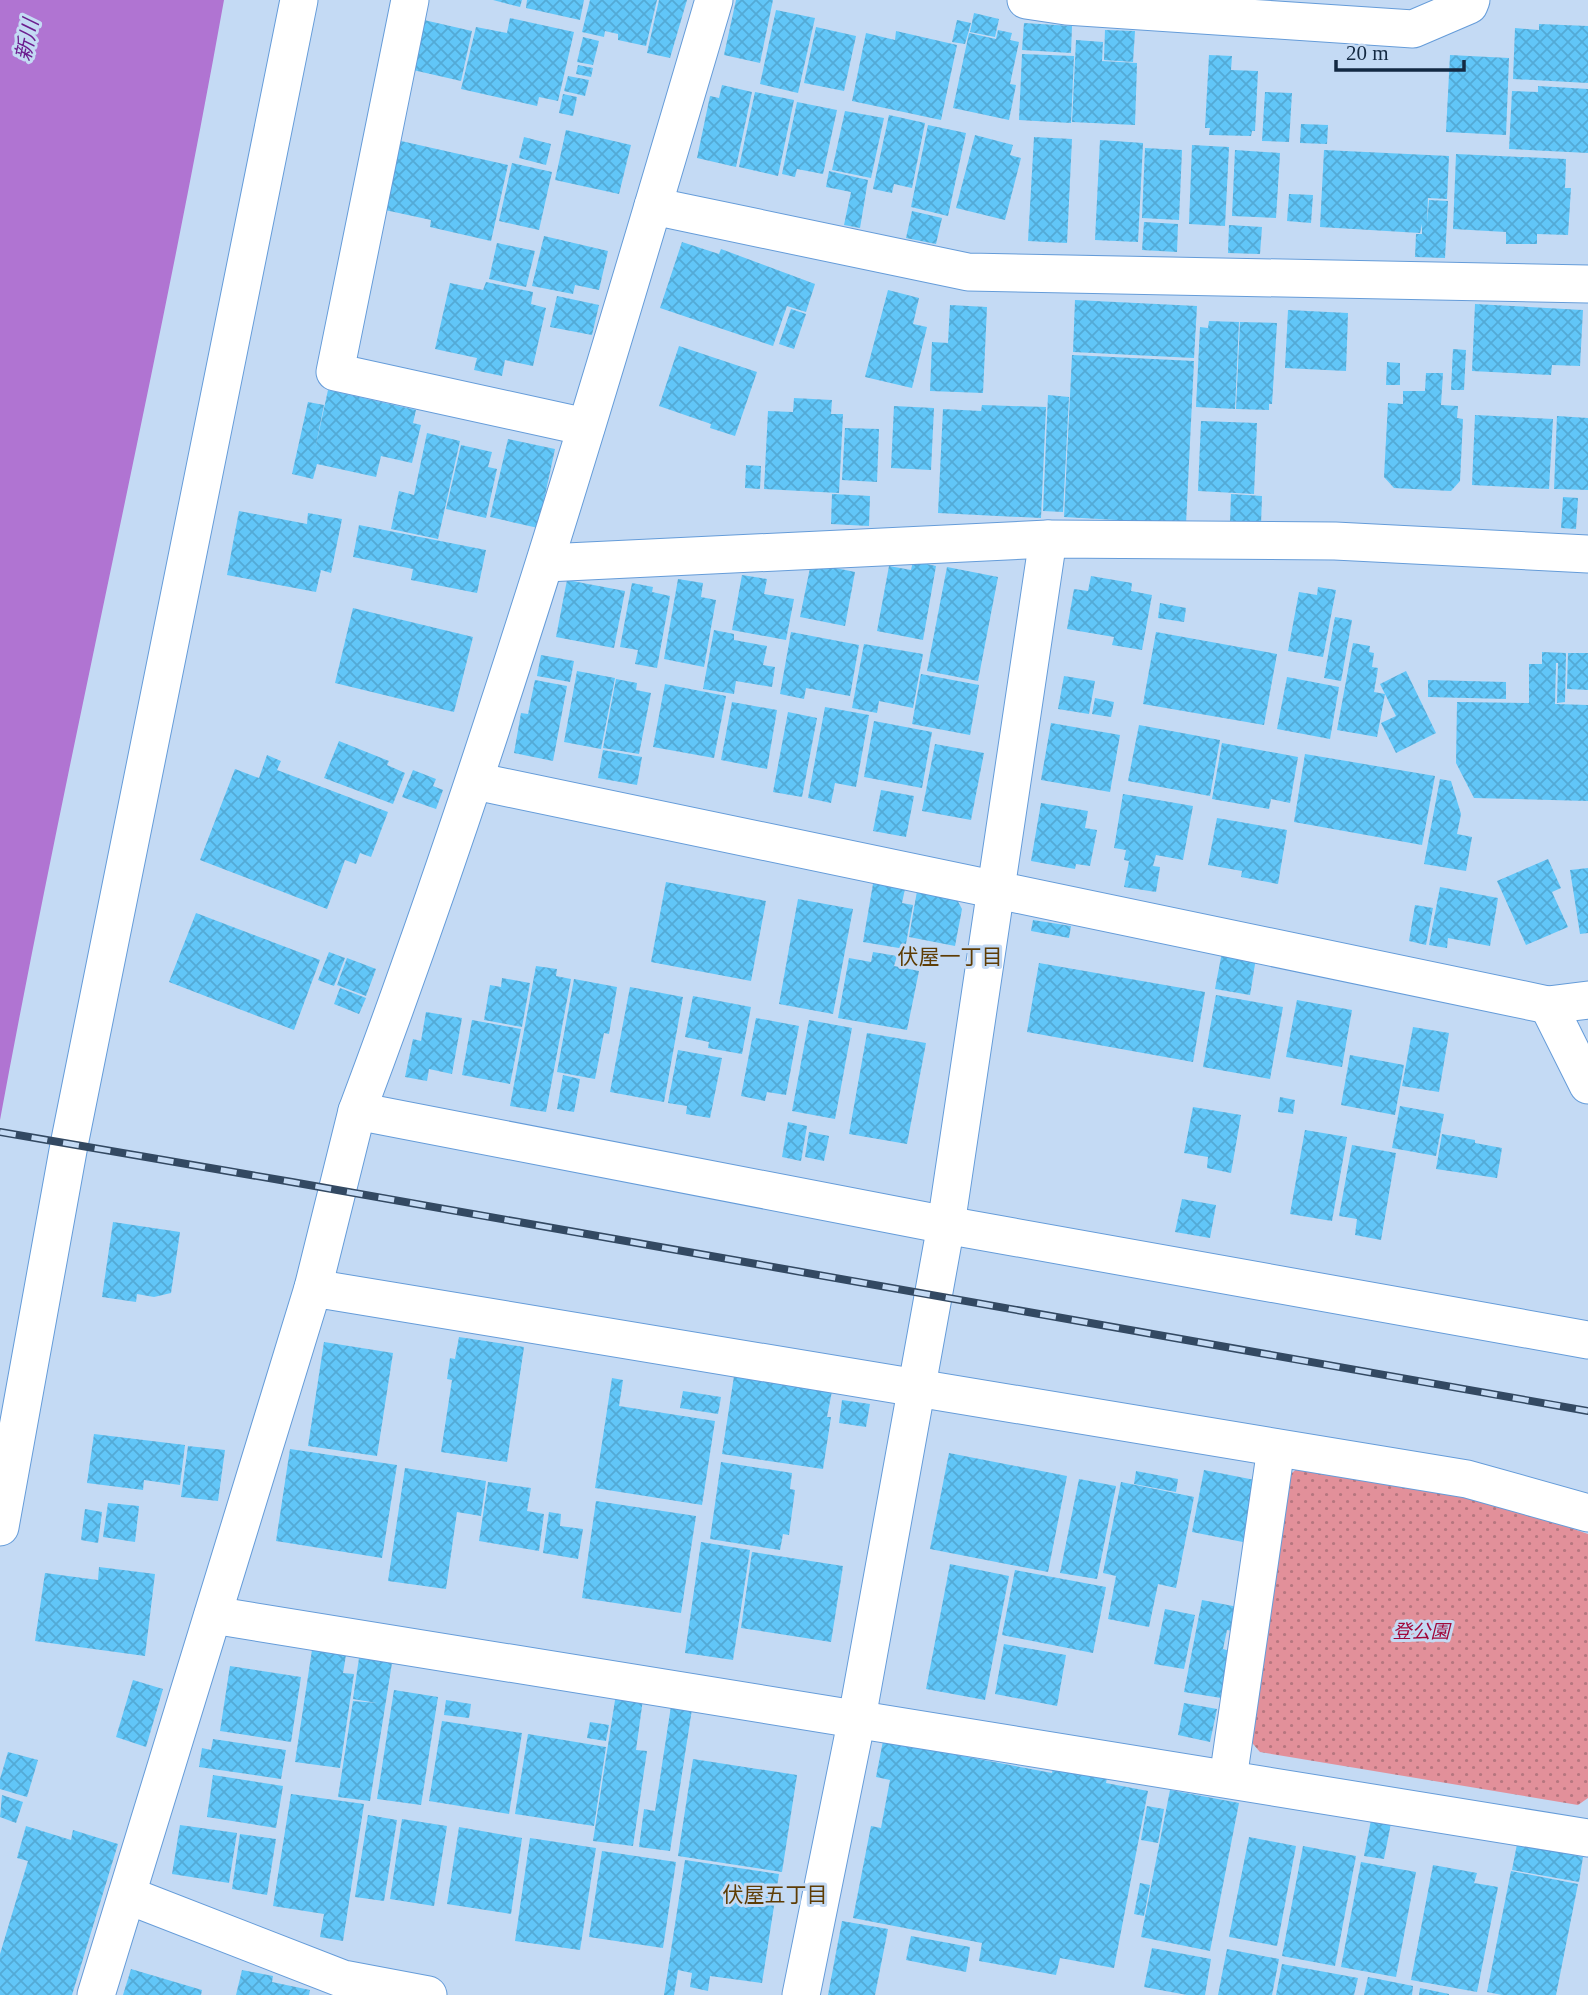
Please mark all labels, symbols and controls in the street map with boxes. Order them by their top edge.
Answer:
water label: 新川 [11,15,44,63]
scale bar [1336,28,1464,72]
text: 20 m [1346,41,1389,65]
district label: 伏屋一丁目 [898,945,1003,969]
park label: 登公園 [1392,1621,1452,1642]
district label: 伏屋五丁目 [723,1883,828,1907]

